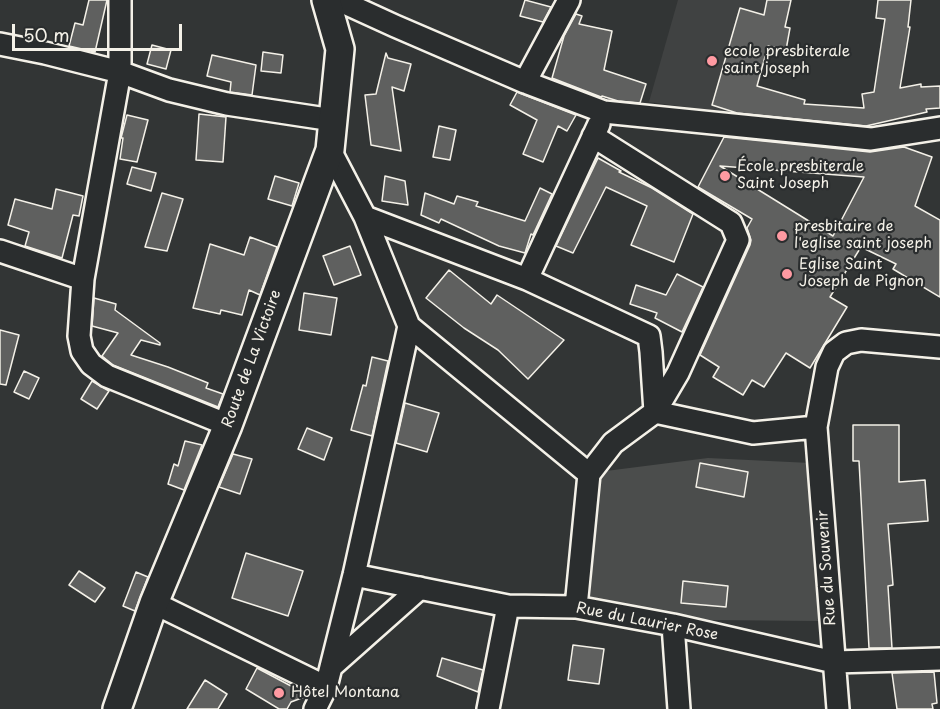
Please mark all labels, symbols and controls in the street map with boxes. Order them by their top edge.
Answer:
scale bar [15,12,184,50]
text: 50 m [23,21,70,48]
place label: ecole presbiterale saint joseph [724,43,850,78]
marker: ecole presbiterale saint joseph [705,54,719,68]
place label: École presbiterale Saint Joseph [737,158,864,193]
marker: École presbiterale Saint Joseph [718,169,732,183]
place label: presbitaire de l'eglise saint joseph [794,218,932,253]
marker: presbitaire de l'eglise saint joseph [775,229,789,243]
place label: Eglise Saint Joseph de Pignon [799,256,924,291]
marker: Eglise Saint Joseph de Pignon [780,267,794,281]
street label: Route de La Victoire [219,288,285,430]
street label: Rue du Souvenir [814,510,840,626]
street label: Rue du Laurier Rose [574,599,720,645]
place label: Hôtel Montana [291,684,399,702]
marker: Hôtel Montana [272,686,286,700]

